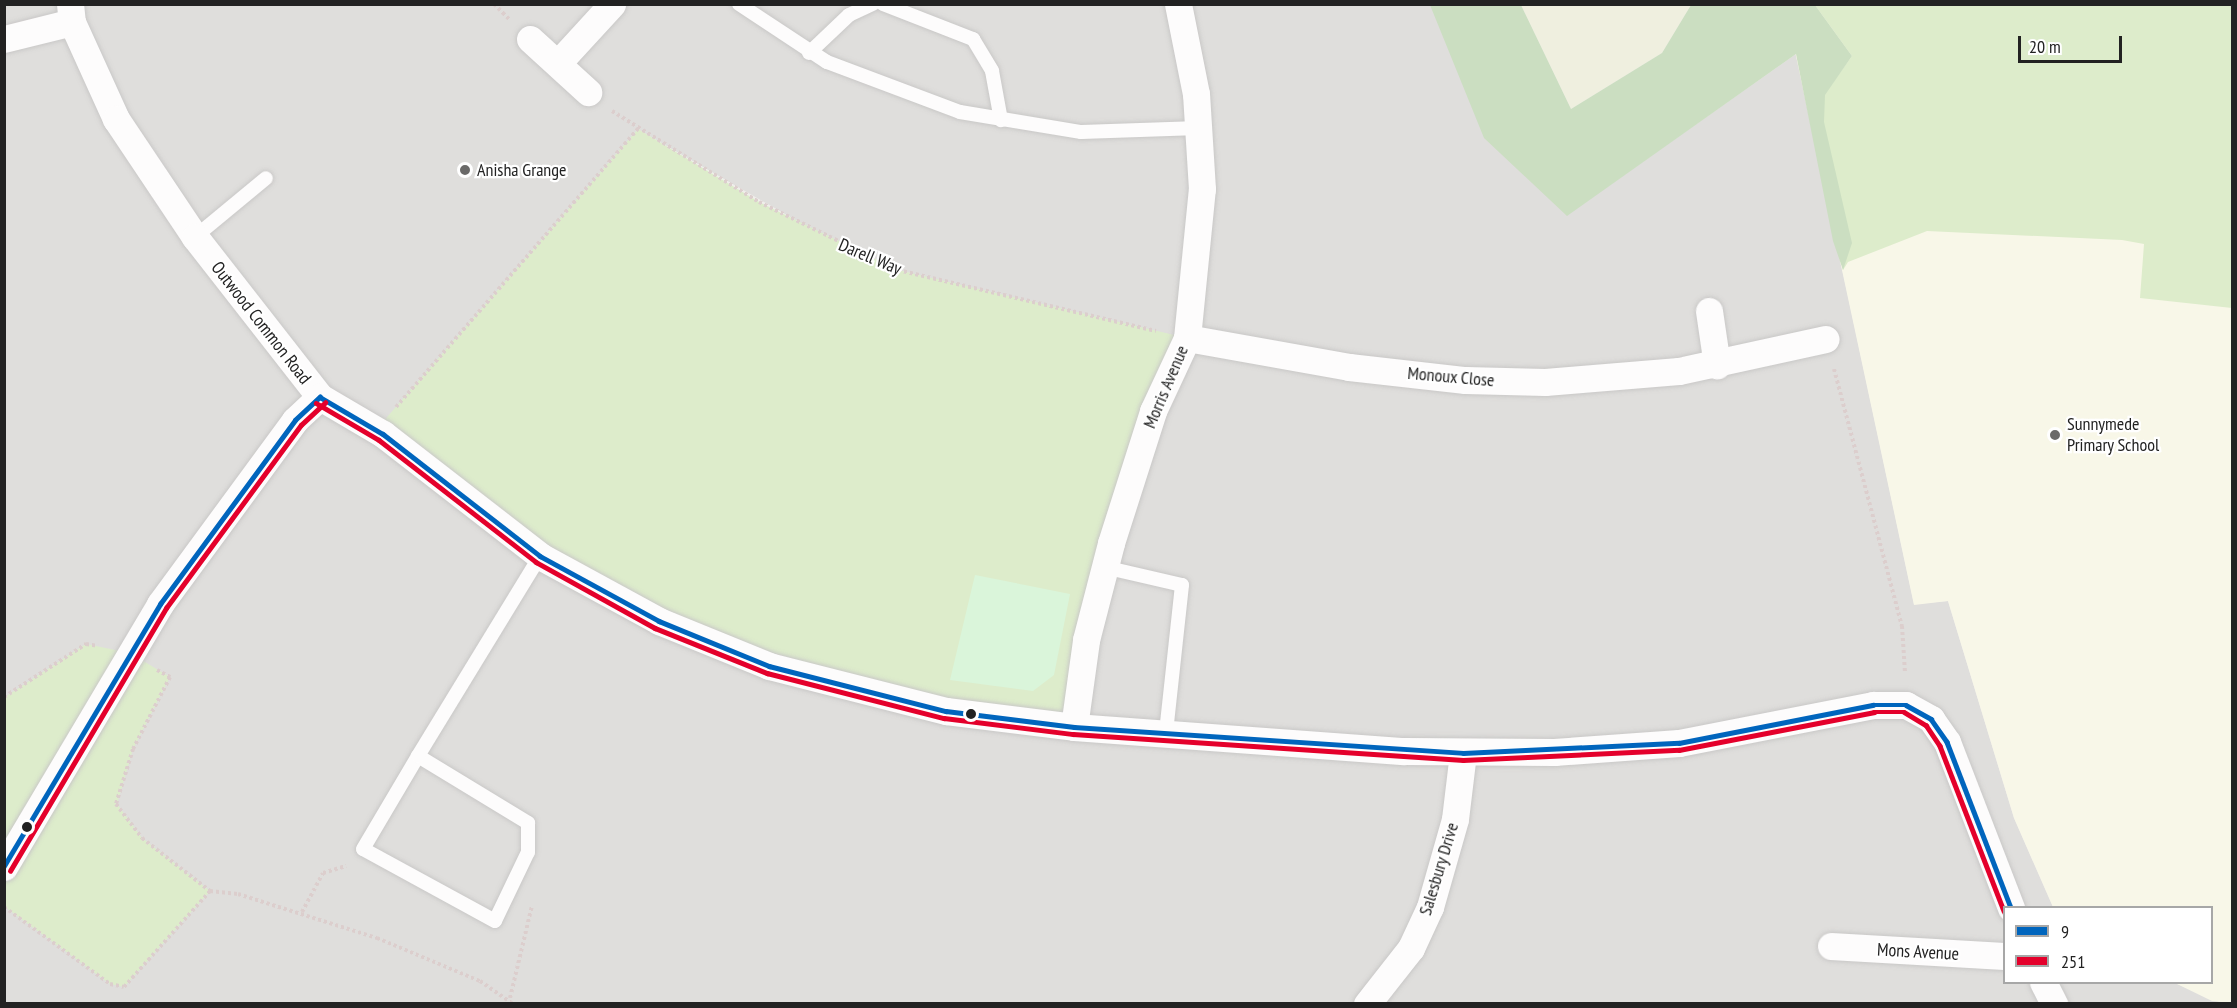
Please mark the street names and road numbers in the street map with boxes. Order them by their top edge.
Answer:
street label: Darell Way [835,234,905,280]
street label: Outwood Common Road [206,257,316,389]
street label: Morris Avenue [1139,342,1193,432]
street label: Monoux Close [1406,362,1496,392]
street label: Salesbury Drive [1415,820,1463,918]
street label: Mons Avenue [1876,939,1960,965]

